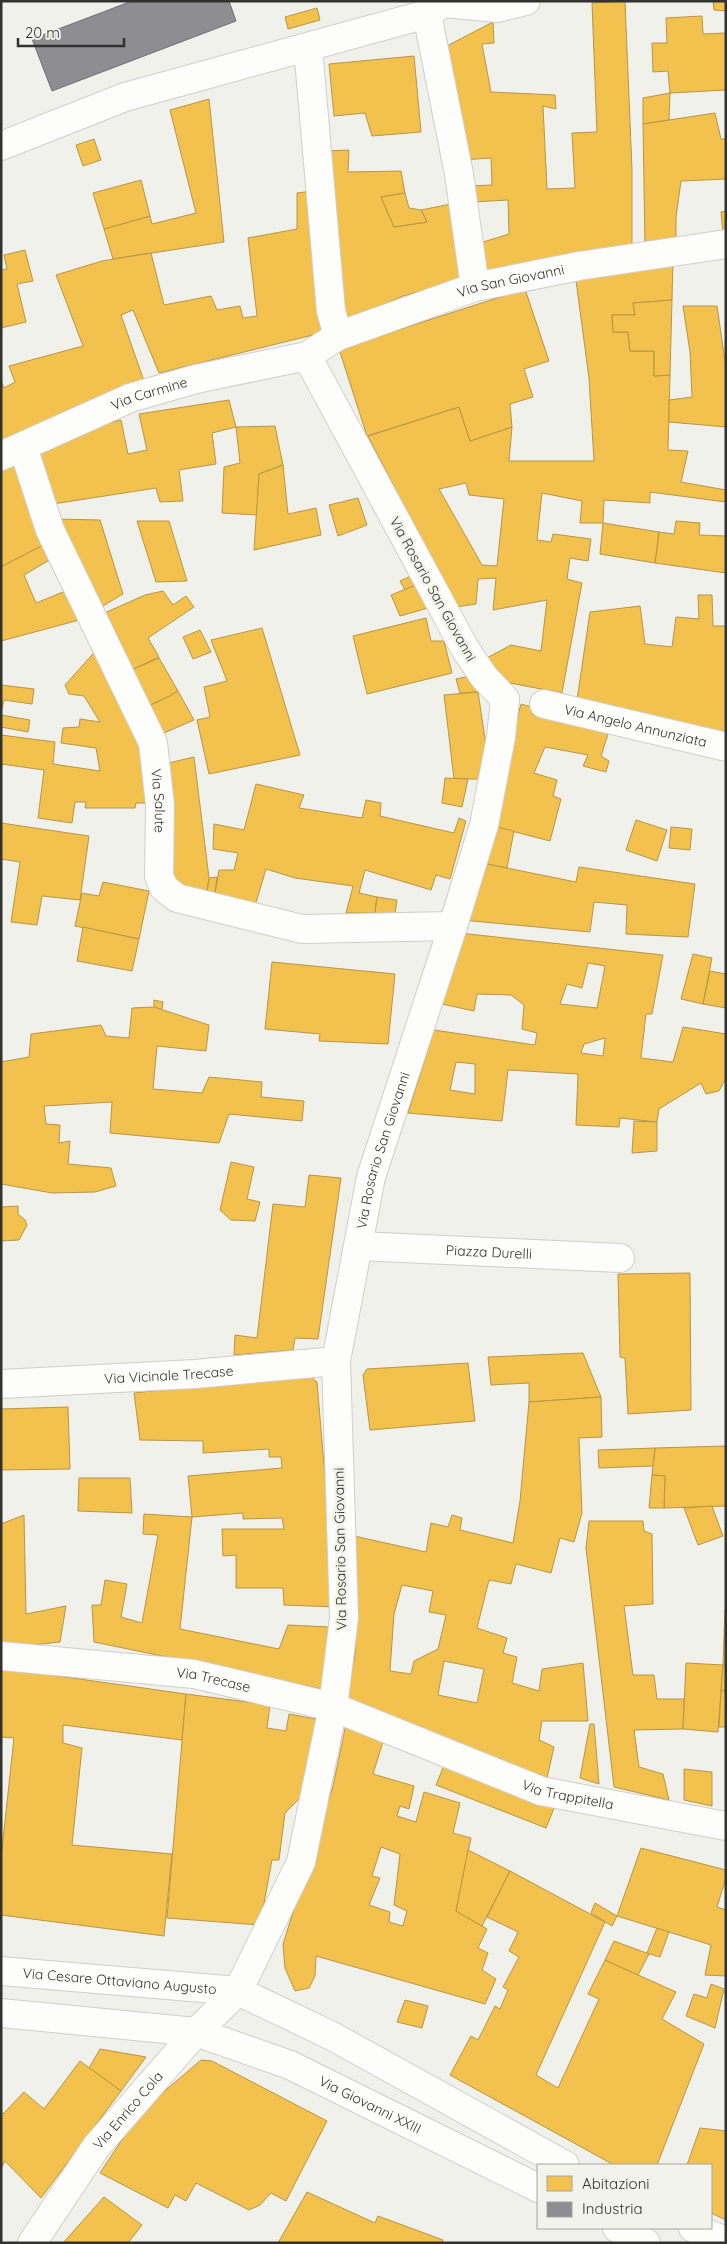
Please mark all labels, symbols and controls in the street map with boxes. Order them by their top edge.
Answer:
scale bar [18,15,124,47]
text: 20 m [25,23,60,42]
street label: Via San Giovanni [455,260,566,302]
street label: Via Carmine [108,373,190,414]
street label: Via Rosario San Giovanni [386,514,480,664]
street label: Via Angelo Annunziata [562,700,709,751]
street label: Via Salute [147,768,169,833]
street label: Via Rosario San Giovanni [352,1070,414,1231]
street label: Piazza Durelli [445,1241,532,1263]
street label: Via Vicinale Trecase [104,1361,234,1388]
street label: Via Rosario San Giovanni [330,1468,350,1630]
street label: Via Trecase [176,1663,253,1696]
street label: Via Trappitella [519,1775,615,1814]
street label: Via Cesare Ottaviano Augusto [22,1964,217,1998]
street label: Via Enrico Cola [89,2067,167,2153]
street label: Via Giovanni XXIII [316,2072,424,2138]
legend [537,2164,712,2229]
text: Abitazioni [582,2174,650,2193]
text: Industria [582,2199,642,2218]

